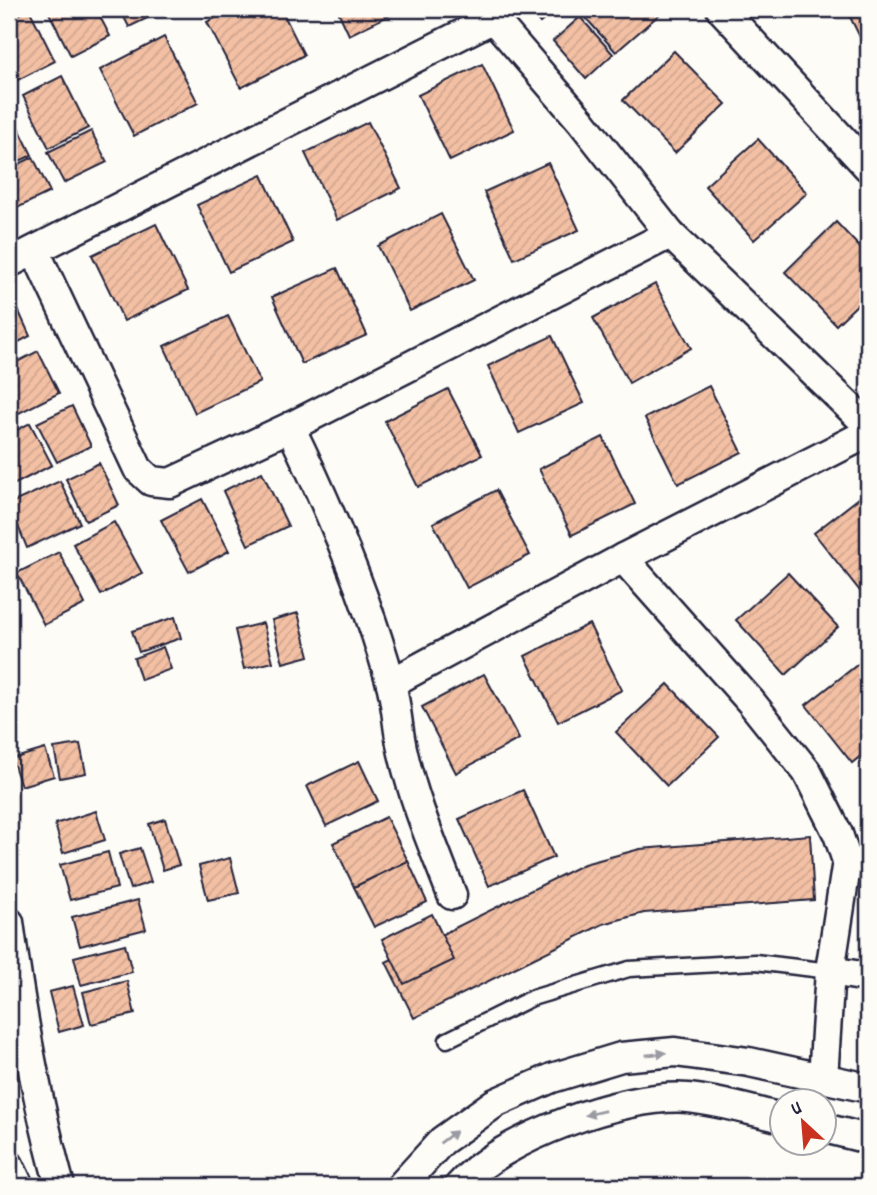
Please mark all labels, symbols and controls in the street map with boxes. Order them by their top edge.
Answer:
one-way arrow [645,1048,667,1059]
north arrow [768,1086,838,1156]
text: U [787,1096,807,1124]
one-way arrow [584,1108,606,1119]
one-way arrow [439,1131,457,1145]

